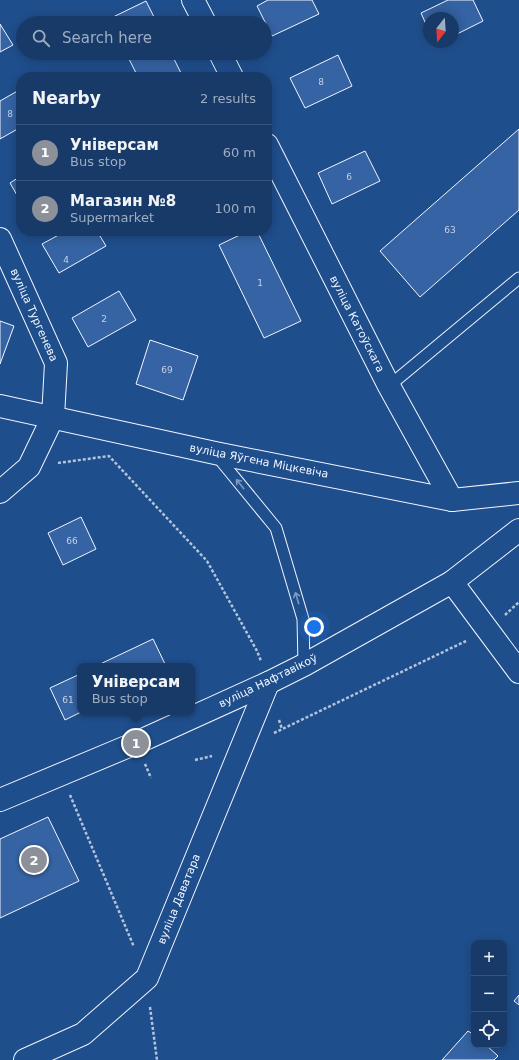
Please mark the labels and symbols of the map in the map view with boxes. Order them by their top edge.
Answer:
north arrow [423,12,459,48]
house number: 8 [318,77,324,87]
house number: 8 [7,109,13,119]
house number: 6 [346,172,352,182]
house number: 63 [444,225,456,235]
house number: 4 [63,255,69,265]
street label: вуліца Тургенева [8,266,60,364]
street label: вуліца Катоўскага [327,273,387,375]
house number: 1 [257,278,263,288]
house number: 2 [101,314,107,324]
house number: 69 [161,365,173,375]
street label: вуліца Яўгена Міцкевіча [188,441,330,481]
one-way arrow [236,479,245,490]
house number: 66 [66,536,78,546]
one-way arrow [293,592,300,605]
your location [304,617,324,637]
street label: вуліца Нафтавікоў [217,651,320,710]
house number: 61 [62,695,74,705]
pin: 1 [123,728,149,758]
pin: 2 [21,845,47,875]
street label: вуліца Даватара [155,852,203,946]

